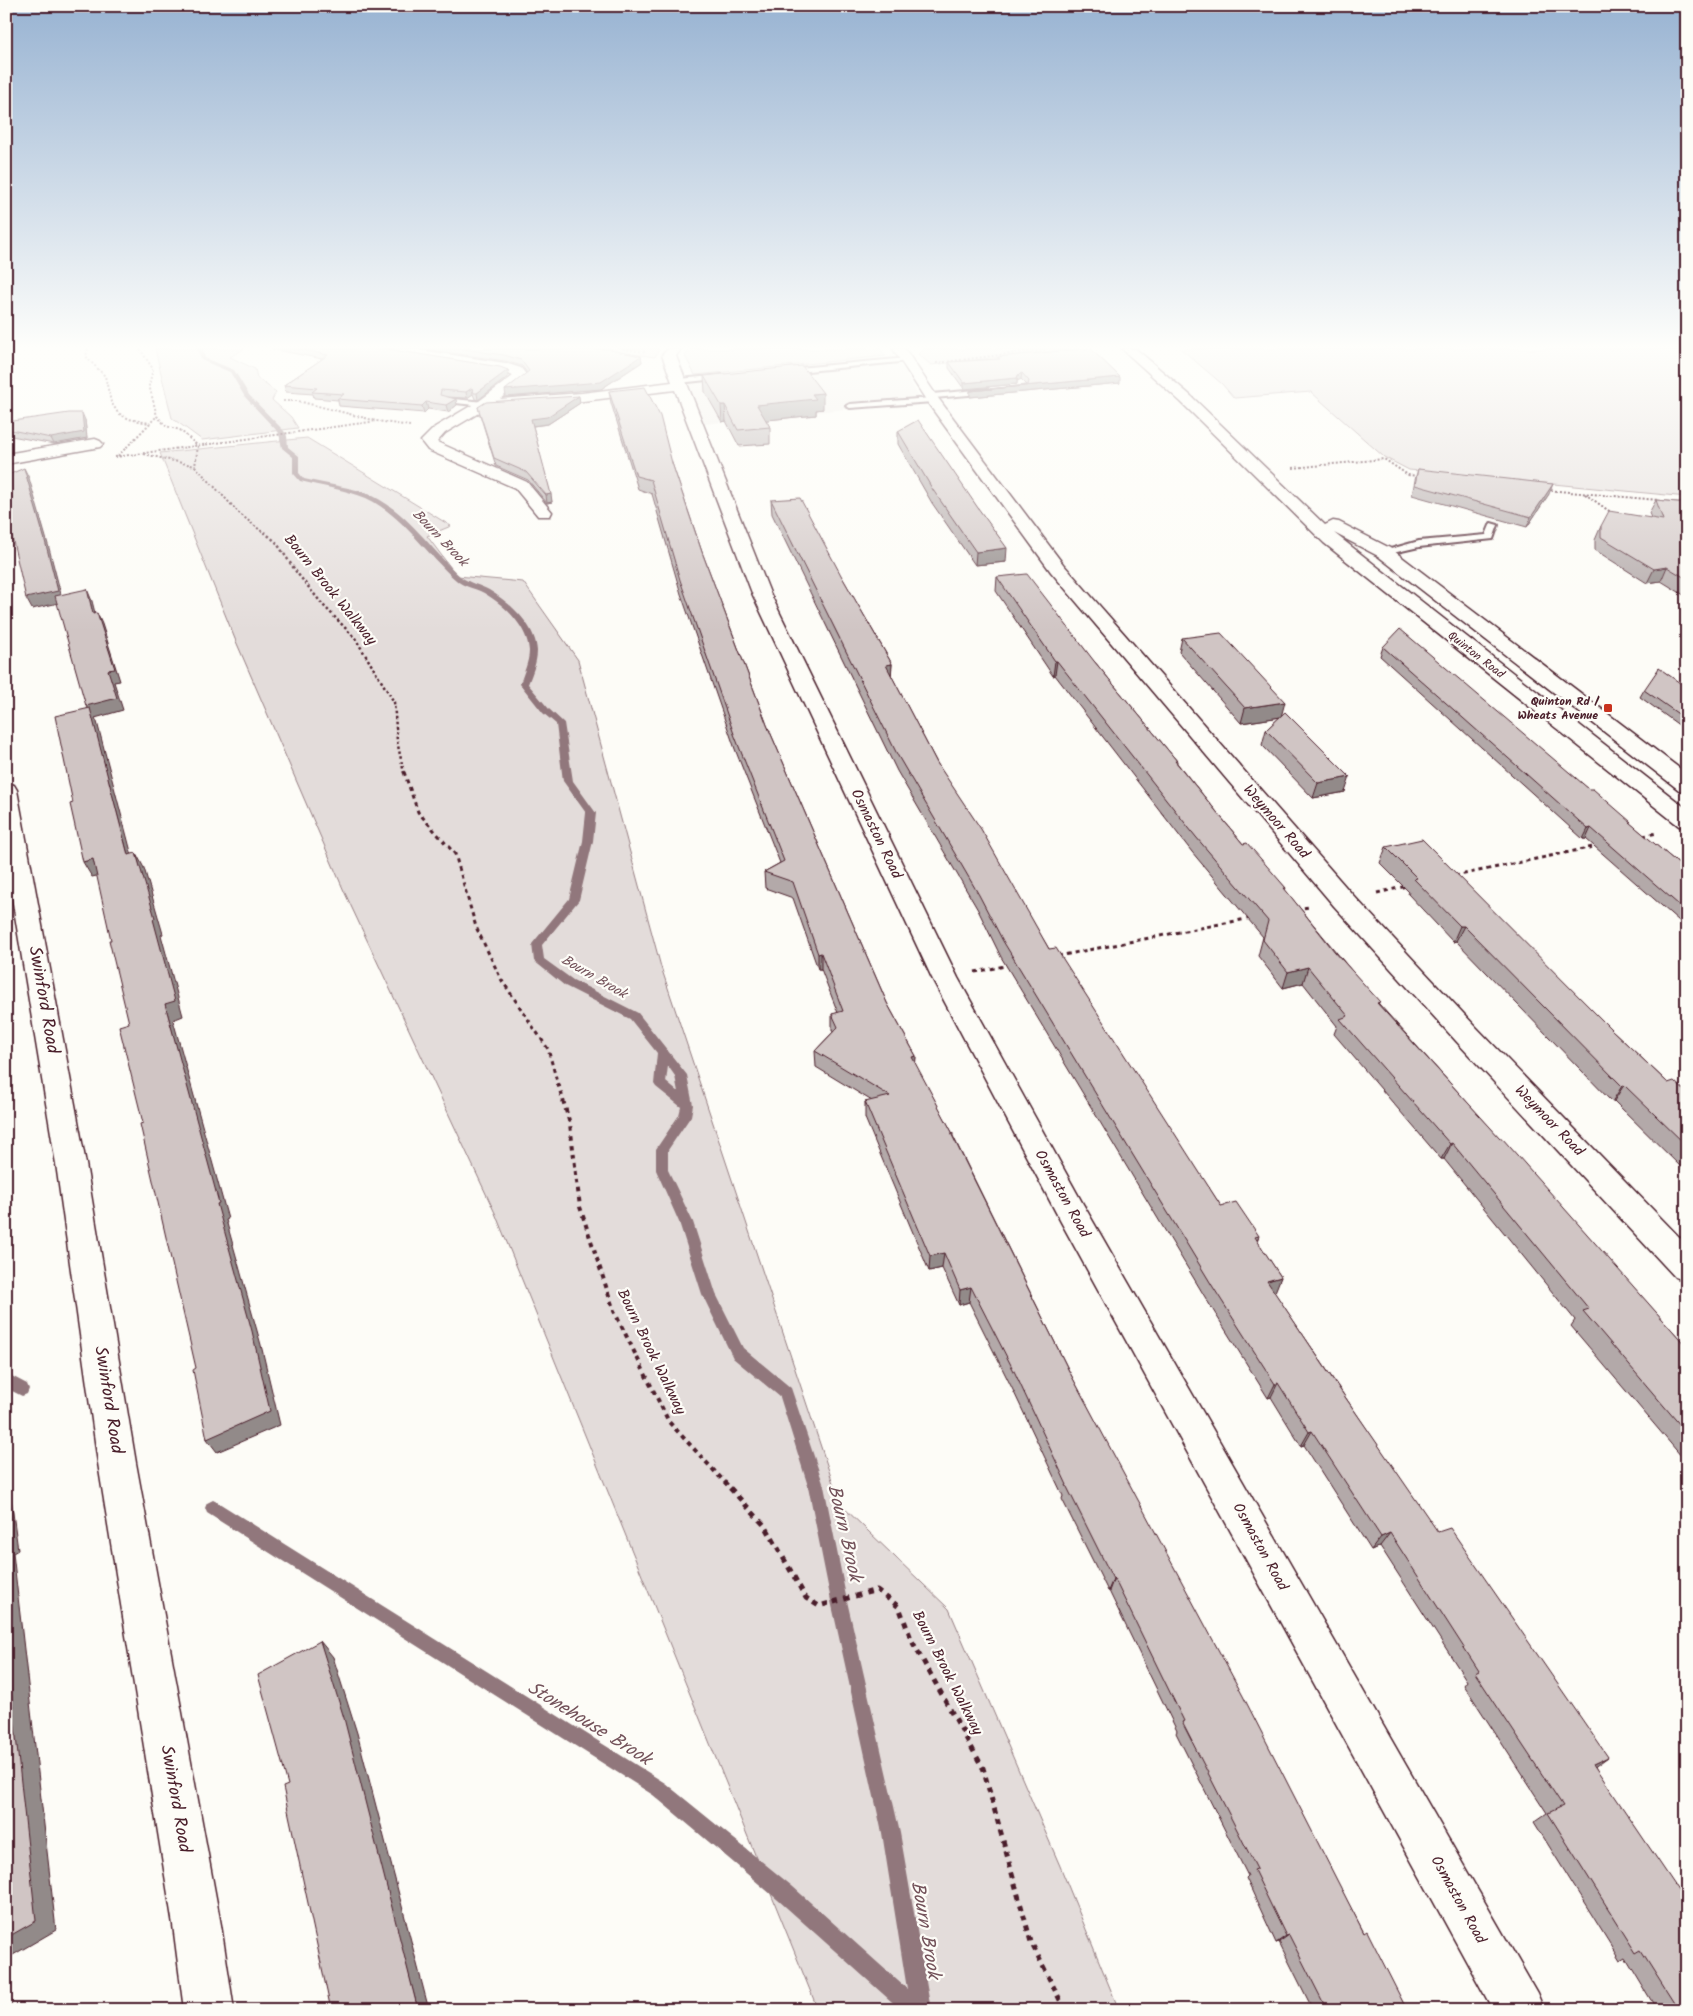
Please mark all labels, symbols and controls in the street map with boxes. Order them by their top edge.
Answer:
water label: Bourn Brook [407,504,475,573]
street label: Bourn Brook Walkway [277,529,383,652]
street label: Quinton Road [1443,627,1509,684]
place label: Quinton Rd / Wheats Avenue [1517,692,1601,725]
marker: Quinton Rd / Wheats Avenue [1602,702,1614,714]
street label: Weymoor Road [1237,779,1316,865]
street label: Osmaston Road [844,785,908,884]
street label: Swinford Road [19,944,67,1057]
water label: Bourn Brook [557,949,633,1006]
street label: Weymoor Road [1508,1080,1590,1163]
street label: Osmaston Road [1028,1145,1096,1243]
street label: Bourn Brook Walkway [610,1285,692,1420]
street label: Swinford Road [85,1344,131,1457]
water label: Bourn Brook [818,1482,870,1587]
street label: Osmaston Road [1226,1498,1294,1596]
street label: Bourn Brook Walkway [905,1606,989,1740]
water label: Stonehouse Brook [521,1674,660,1776]
street label: Swinford Road [151,1743,199,1856]
street label: Osmaston Road [1424,1851,1492,1949]
water label: Bourn Brook [902,1879,949,1984]

